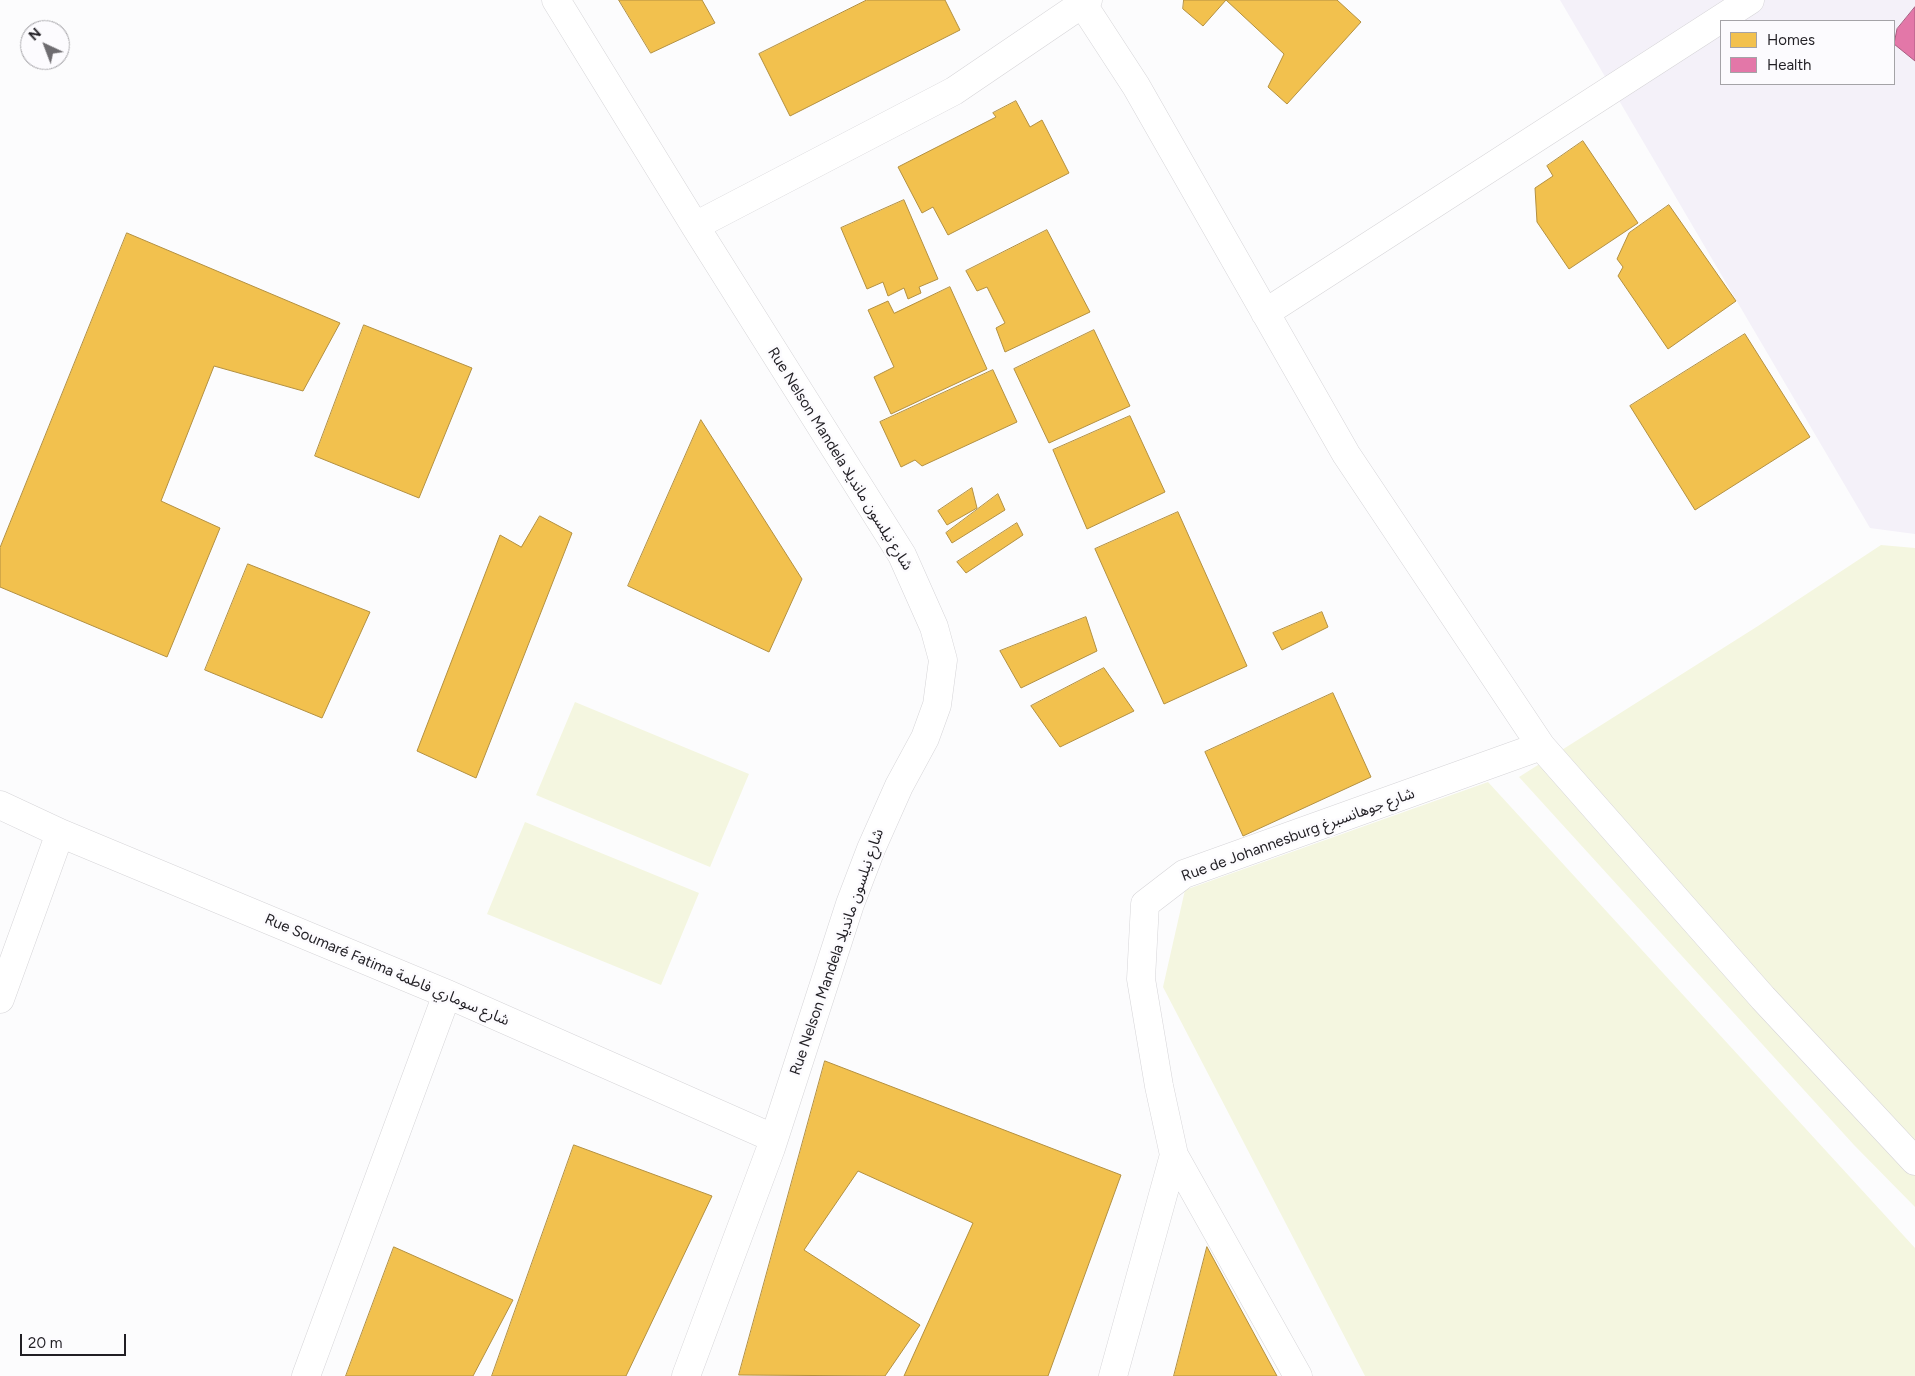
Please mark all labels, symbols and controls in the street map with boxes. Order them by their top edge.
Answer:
north arrow [20,20,70,70]
legend [1720,20,1895,85]
text: N [25,24,45,44]
text: Homes [1767,31,1815,49]
text: Health [1767,56,1811,74]
street label: Rue Nelson Mandela شارع نيلسون مانديلا [764,344,916,574]
street label: Rue de Johannesburg شارع جوهانسبرغ [1179,784,1417,886]
street label: Rue Nelson Mandela شارع نيلسون مانديلا [786,826,888,1078]
street label: Rue Soumaré Fatima شارع سوماري فاطمة [262,910,512,1030]
scale bar [22,1324,129,1356]
text: 20 m [28,1334,62,1352]

